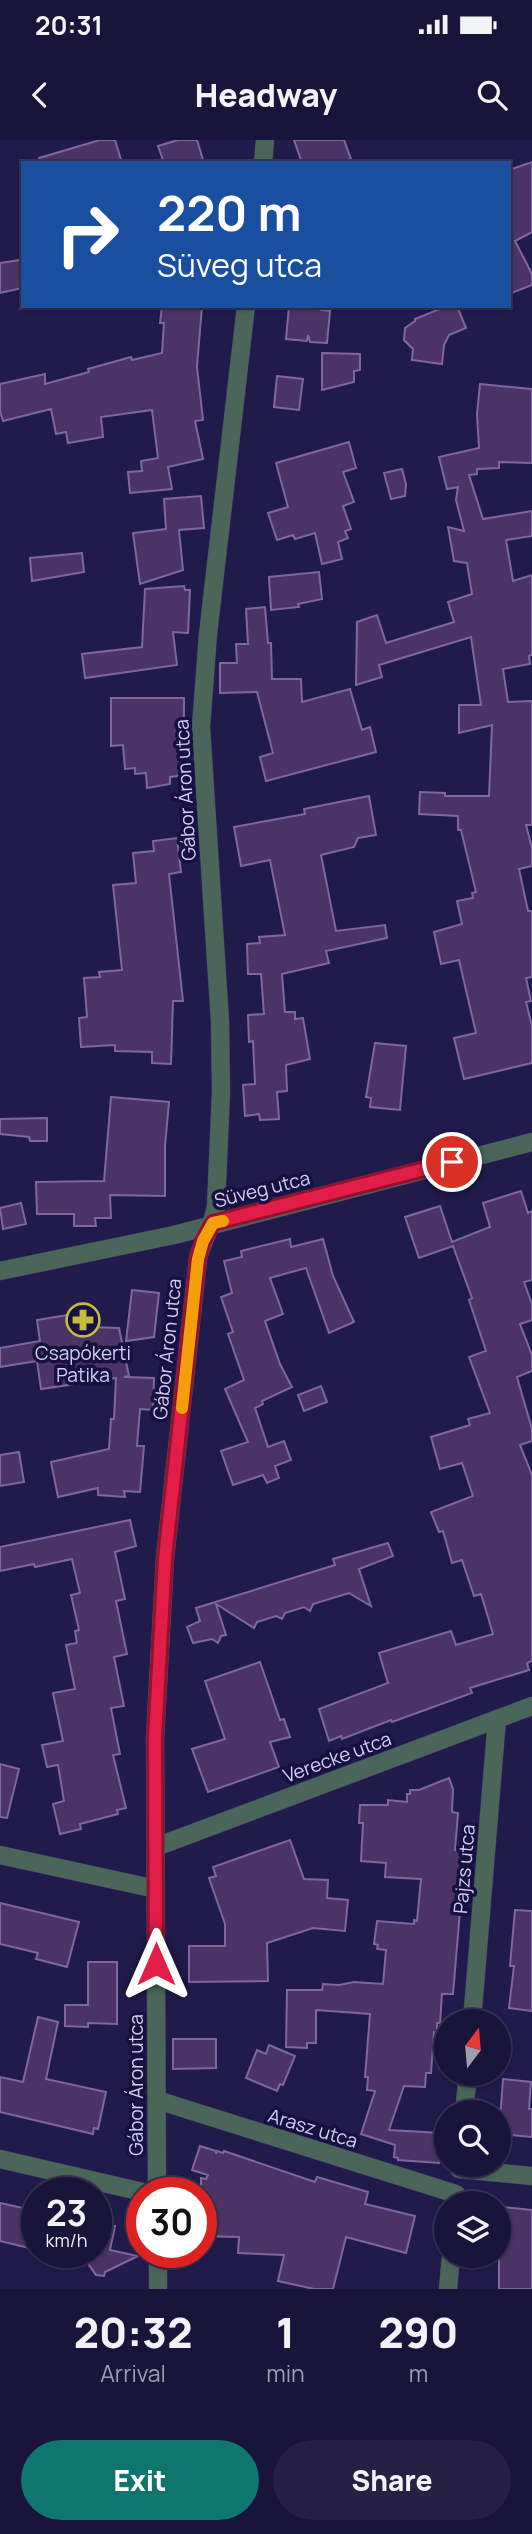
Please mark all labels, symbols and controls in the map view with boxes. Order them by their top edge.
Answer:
text: 20:31 [35,7,103,43]
text: Headway [195,73,337,117]
icon: back [21,76,59,114]
icon: search [473,76,511,114]
text: 220 m [157,179,301,246]
icon: right [42,189,133,280]
text: Süveg utca [157,243,322,287]
street label: Gábor Áron utca [168,719,202,861]
pin [422,1132,482,1192]
icon: arrive [433,1143,471,1181]
street label: Süveg utca [211,1165,313,1213]
street label: Gábor Áron utca [147,1277,187,1421]
pharmacy icon: Csapókerti Patika [64,1301,102,1339]
place label: Csapókerti Patika [35,1340,131,1388]
street label: Verecke utca [279,1725,395,1789]
street label: Pajzs utca [447,1823,481,1915]
position arrow [119,1927,193,2001]
north arrow [434,2009,511,2086]
map controls [434,2009,511,2268]
street label: Gábor Áron utca [123,2014,149,2156]
button: search [434,2100,511,2177]
street label: Arasz utca [265,2102,361,2154]
speed limit sign: 30 [126,2177,217,2268]
text: 23 [46,2189,87,2237]
button: layers [434,2191,511,2268]
text: km/h [46,2228,87,2252]
text: 20:32 [74,2303,193,2361]
text: 1 [276,2303,295,2361]
text: 290 [378,2303,458,2361]
text: Arrival [100,2357,166,2389]
text: min [266,2357,305,2389]
text: m [409,2357,428,2389]
button: Exit [21,2440,259,2520]
button: Share [273,2440,511,2520]

